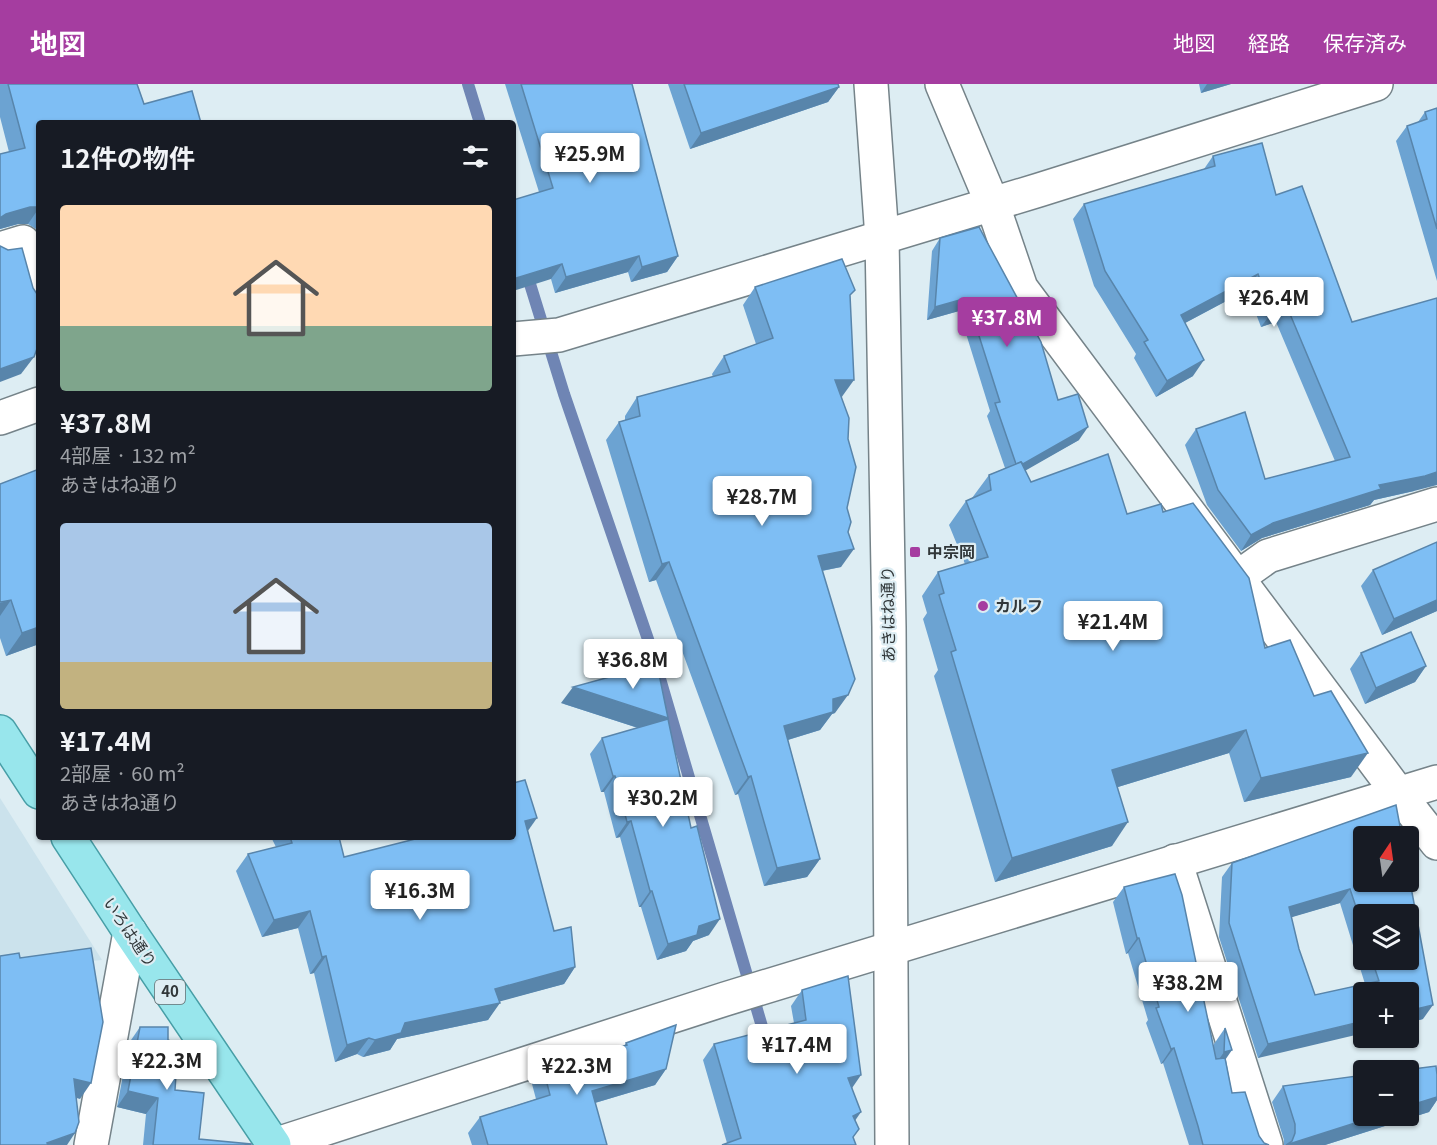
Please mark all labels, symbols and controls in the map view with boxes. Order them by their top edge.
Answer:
text: 地図 [30,22,86,62]
text: 地図 [1173,27,1215,57]
text: 経路 [1248,27,1290,57]
text: 保存済み [1323,27,1407,57]
pin: ¥25.9M [541,133,639,184]
text: 12件の物件 [60,138,195,175]
text: ¥25.9M [555,138,625,167]
icon: filters [459,140,492,173]
icon: home [222,244,330,352]
pin: ¥26.4M [1225,277,1323,328]
text: ¥26.4M [1239,282,1309,311]
pin: ¥37.8M [958,297,1056,348]
text: ¥37.8M [972,302,1042,331]
text: ¥37.8M [60,403,152,440]
text: 4部屋 · 132 m² [60,440,196,469]
text: あきはね通り [60,469,180,498]
pin: ¥28.7M [713,476,811,527]
text: ¥28.7M [727,481,797,510]
place label: 中宗岡 [927,539,975,563]
marker: 中宗岡 [908,545,922,559]
icon: home [222,562,330,670]
street label: あきはね通り [874,566,900,662]
place label: カルフ [995,593,1043,617]
marker: カルフ [976,599,990,613]
pin: ¥21.4M [1064,601,1162,652]
text: ¥21.4M [1078,606,1148,635]
pin: ¥36.8M [584,639,682,690]
text: ¥36.8M [598,644,668,673]
text: ¥17.4M [60,721,152,758]
text: 2部屋 · 60 m² [60,758,185,787]
pin: ¥30.2M [614,777,712,828]
text: ¥30.2M [628,782,698,811]
text: あきはね通り [60,787,180,816]
north arrow [1353,826,1419,892]
map controls [1353,826,1419,1126]
pin: ¥16.3M [371,870,469,921]
text: ¥16.3M [385,875,455,904]
street label: いろは通り [99,892,163,971]
button: layers [1353,904,1419,970]
pin: ¥38.2M [1139,962,1237,1013]
text: ¥38.2M [1153,967,1223,996]
road number: 40 [155,980,185,1004]
button: + [1353,982,1419,1048]
pin: ¥17.4M [748,1024,846,1075]
text: ¥17.4M [762,1029,832,1058]
pin: ¥22.3M [118,1040,216,1091]
text: ¥22.3M [132,1045,202,1074]
pin: ¥22.3M [528,1045,626,1096]
text: ¥22.3M [542,1050,612,1079]
button: − [1353,1060,1419,1126]

